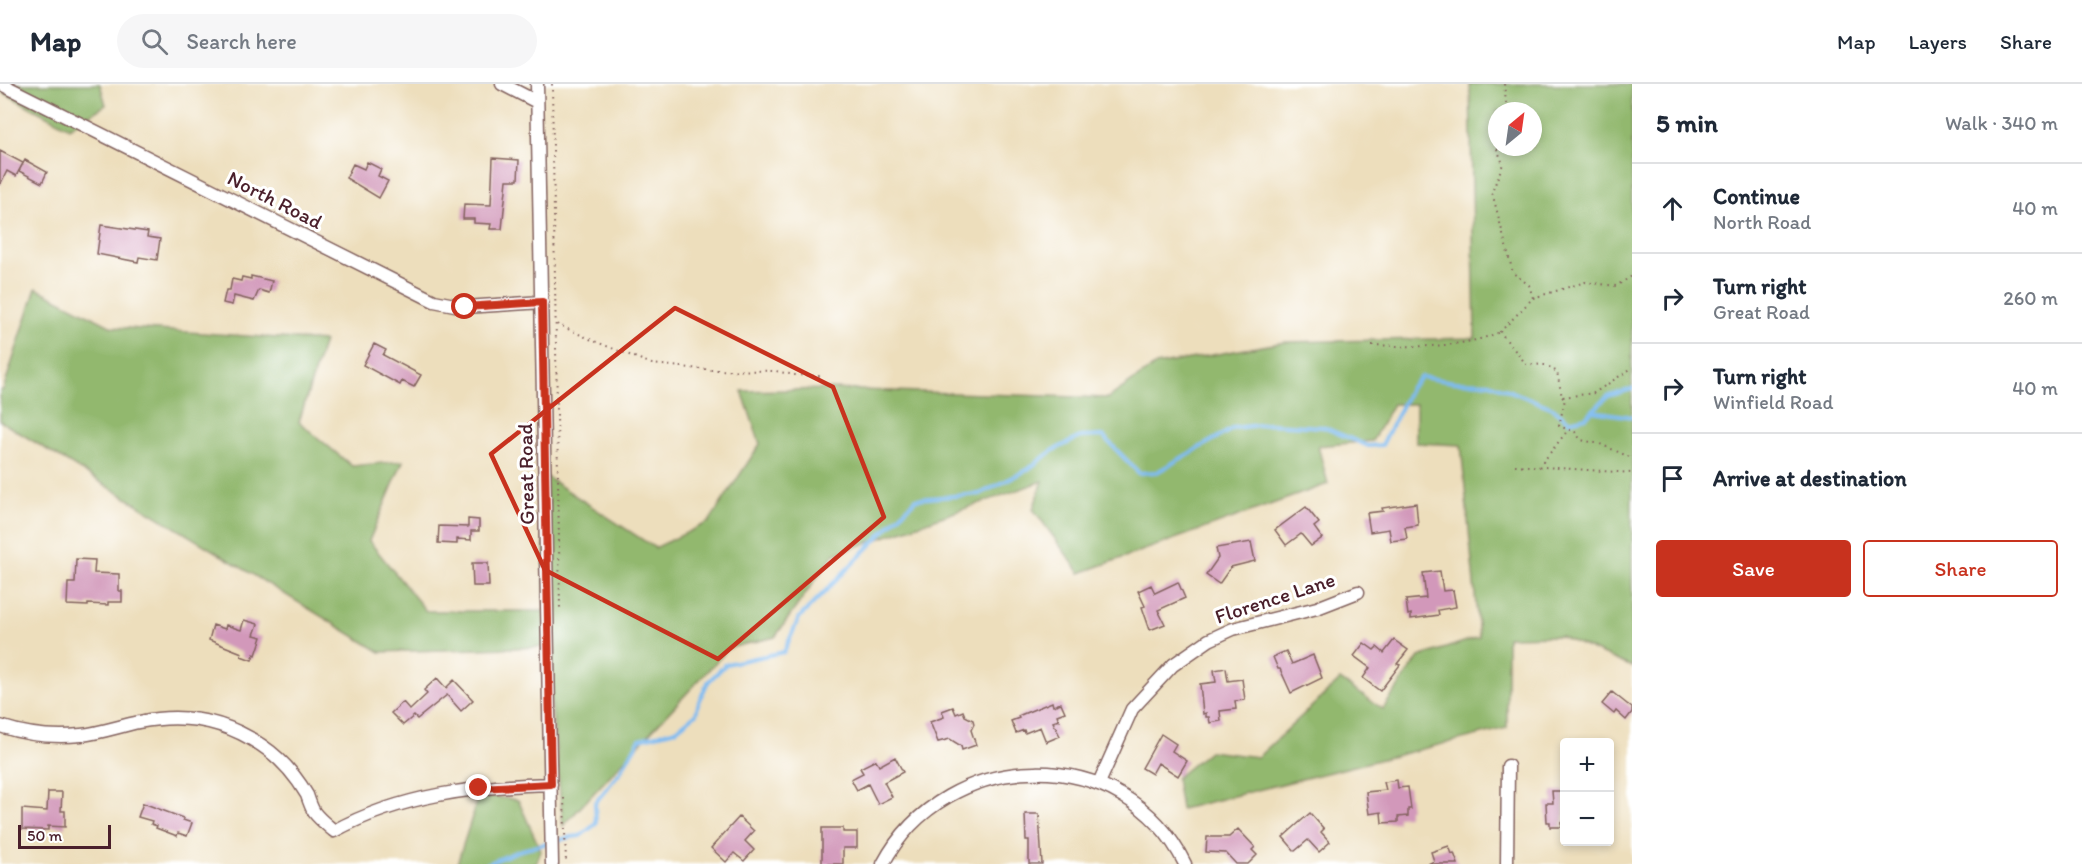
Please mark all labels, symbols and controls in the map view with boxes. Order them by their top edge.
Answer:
search box [117,14,537,68]
text: Map [30,24,81,58]
icon: search [138,25,171,58]
text: Search here [186,28,297,55]
text: Map [1837,29,1876,54]
text: Layers [1909,29,1967,54]
text: Share [2000,29,2052,54]
north arrow [1488,102,1542,156]
text: 5 min [1656,107,1718,139]
text: Walk · 340 m [1945,111,2058,135]
street label: North Road [224,165,327,234]
text: Continue [1713,183,1800,210]
icon: ahead [1656,192,1689,225]
text: 40 m [2012,196,2058,220]
text: North Road [1713,210,1811,234]
text: Turn right [1713,273,1807,300]
icon: right [1656,282,1689,315]
text: 260 m [2003,286,2058,310]
route start [451,293,477,319]
text: Great Road [1713,300,1810,324]
text: Turn right [1713,363,1807,390]
icon: right [1656,372,1689,405]
text: 40 m [2012,376,2058,400]
text: Winfield Road [1713,390,1833,414]
street label: Great Road [512,422,539,525]
icon: arrive [1656,462,1689,495]
text: Arrive at destination [1713,465,1907,492]
button: Save [1656,540,1851,597]
button: Share [1863,540,2058,597]
street label: Florence Lane [1212,566,1338,629]
map controls [1560,738,1614,846]
button: + [1560,738,1614,792]
route end [465,774,491,800]
button: − [1560,792,1614,846]
scale bar [18,822,111,850]
text: 50 m [27,826,62,845]

